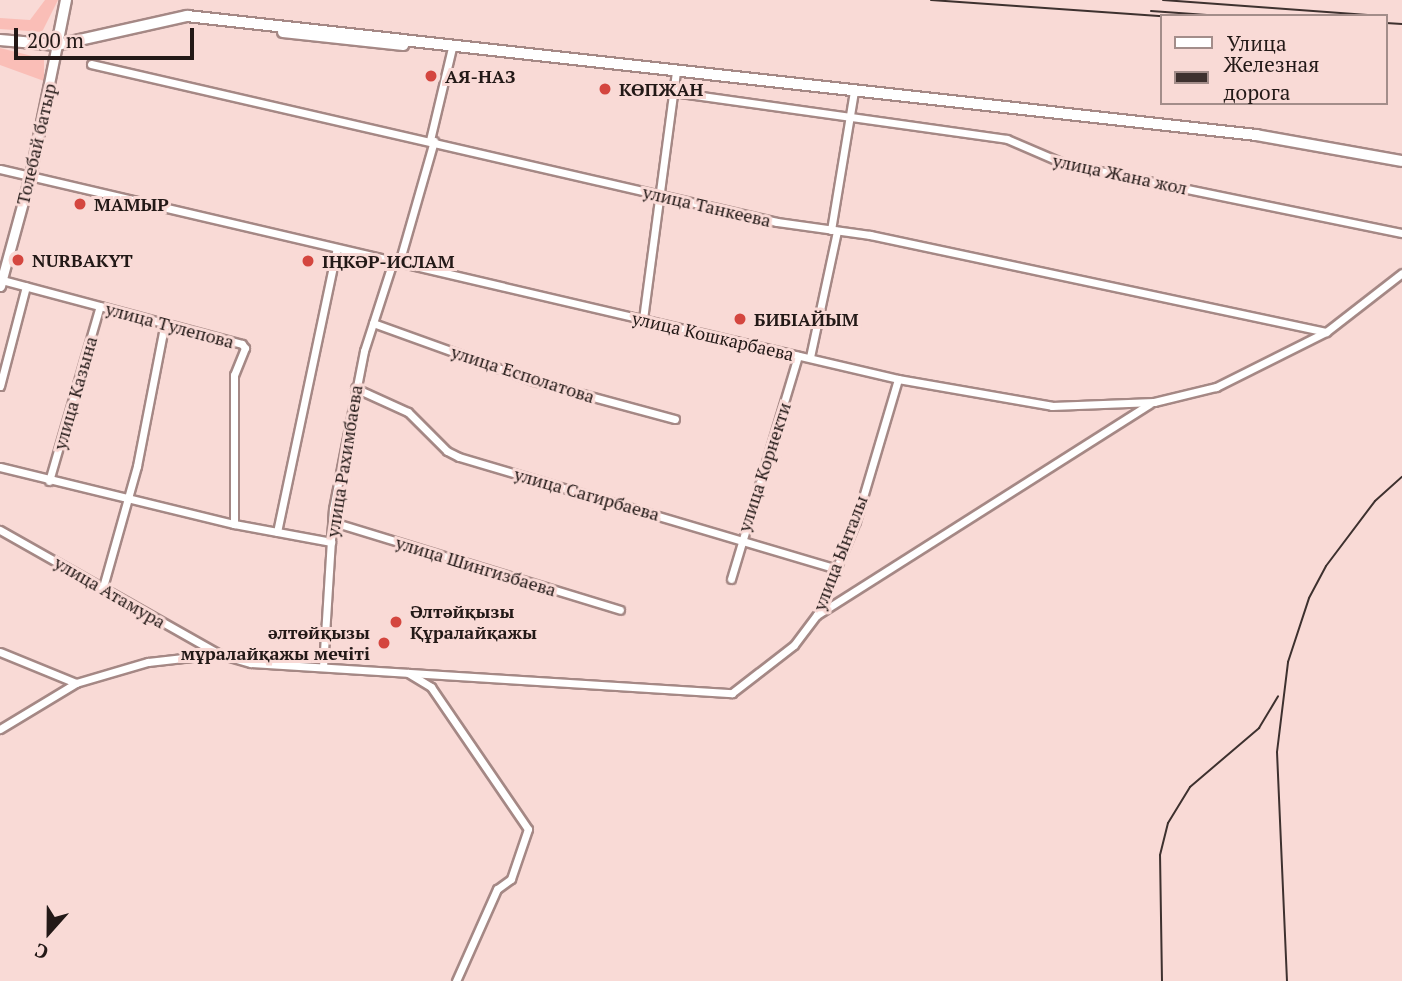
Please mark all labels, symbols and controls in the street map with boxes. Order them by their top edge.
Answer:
scale bar [18,14,198,58]
legend [1160,14,1388,105]
text: 200 m [27,26,84,54]
text: Улица [1227,29,1287,57]
text: Железная дорога [1223,50,1319,106]
place label: АЯ-НАЗ [445,65,515,87]
marker: АЯ-НАЗ [423,68,439,84]
place label: КӨПЖАН [619,78,703,100]
street label: Толебай батыр [12,81,60,207]
marker: КӨПЖАН [597,81,613,97]
street label: улица Жана жол [1051,149,1189,199]
street label: улица Танкеева [641,181,773,231]
place label: МАМЫР [94,193,169,215]
marker: МАМЫР [72,196,88,212]
place label: NURBAKYT [32,249,133,271]
place label: ІҢКӘР-ИСЛАМ [322,250,454,272]
marker: NURBAKYT [10,252,26,268]
marker: ІҢКӘР-ИСЛАМ [300,253,316,269]
street label: улица Тулепова [103,297,237,353]
street label: улица Кошкарбаева [630,307,796,365]
place label: БИБІАЙЫМ [754,308,858,330]
marker: БИБІАЙЫМ [732,311,748,327]
street label: улица Казына [49,334,101,452]
street label: улица Есполатова [448,341,598,407]
street label: улица Рахимбаева [321,383,367,539]
street label: улица Корнекти [733,400,795,534]
street label: улица Сагирбаева [512,463,662,525]
street label: улица Ынталы [808,492,872,614]
street label: улица Шингизбаева [393,531,559,601]
street label: улица Атамура [50,551,170,633]
place label: Әлтәйқызы Құралайқажы [410,601,537,644]
marker: Әлтәйқызы Құралайқажы [388,614,404,630]
place label: әлтөйқызы мұралайқажы мечіті [181,622,370,664]
marker: әлтөйқызы мұралайқажы мечіті [376,635,392,651]
north arrow [14,897,84,967]
text: С [31,938,52,966]

